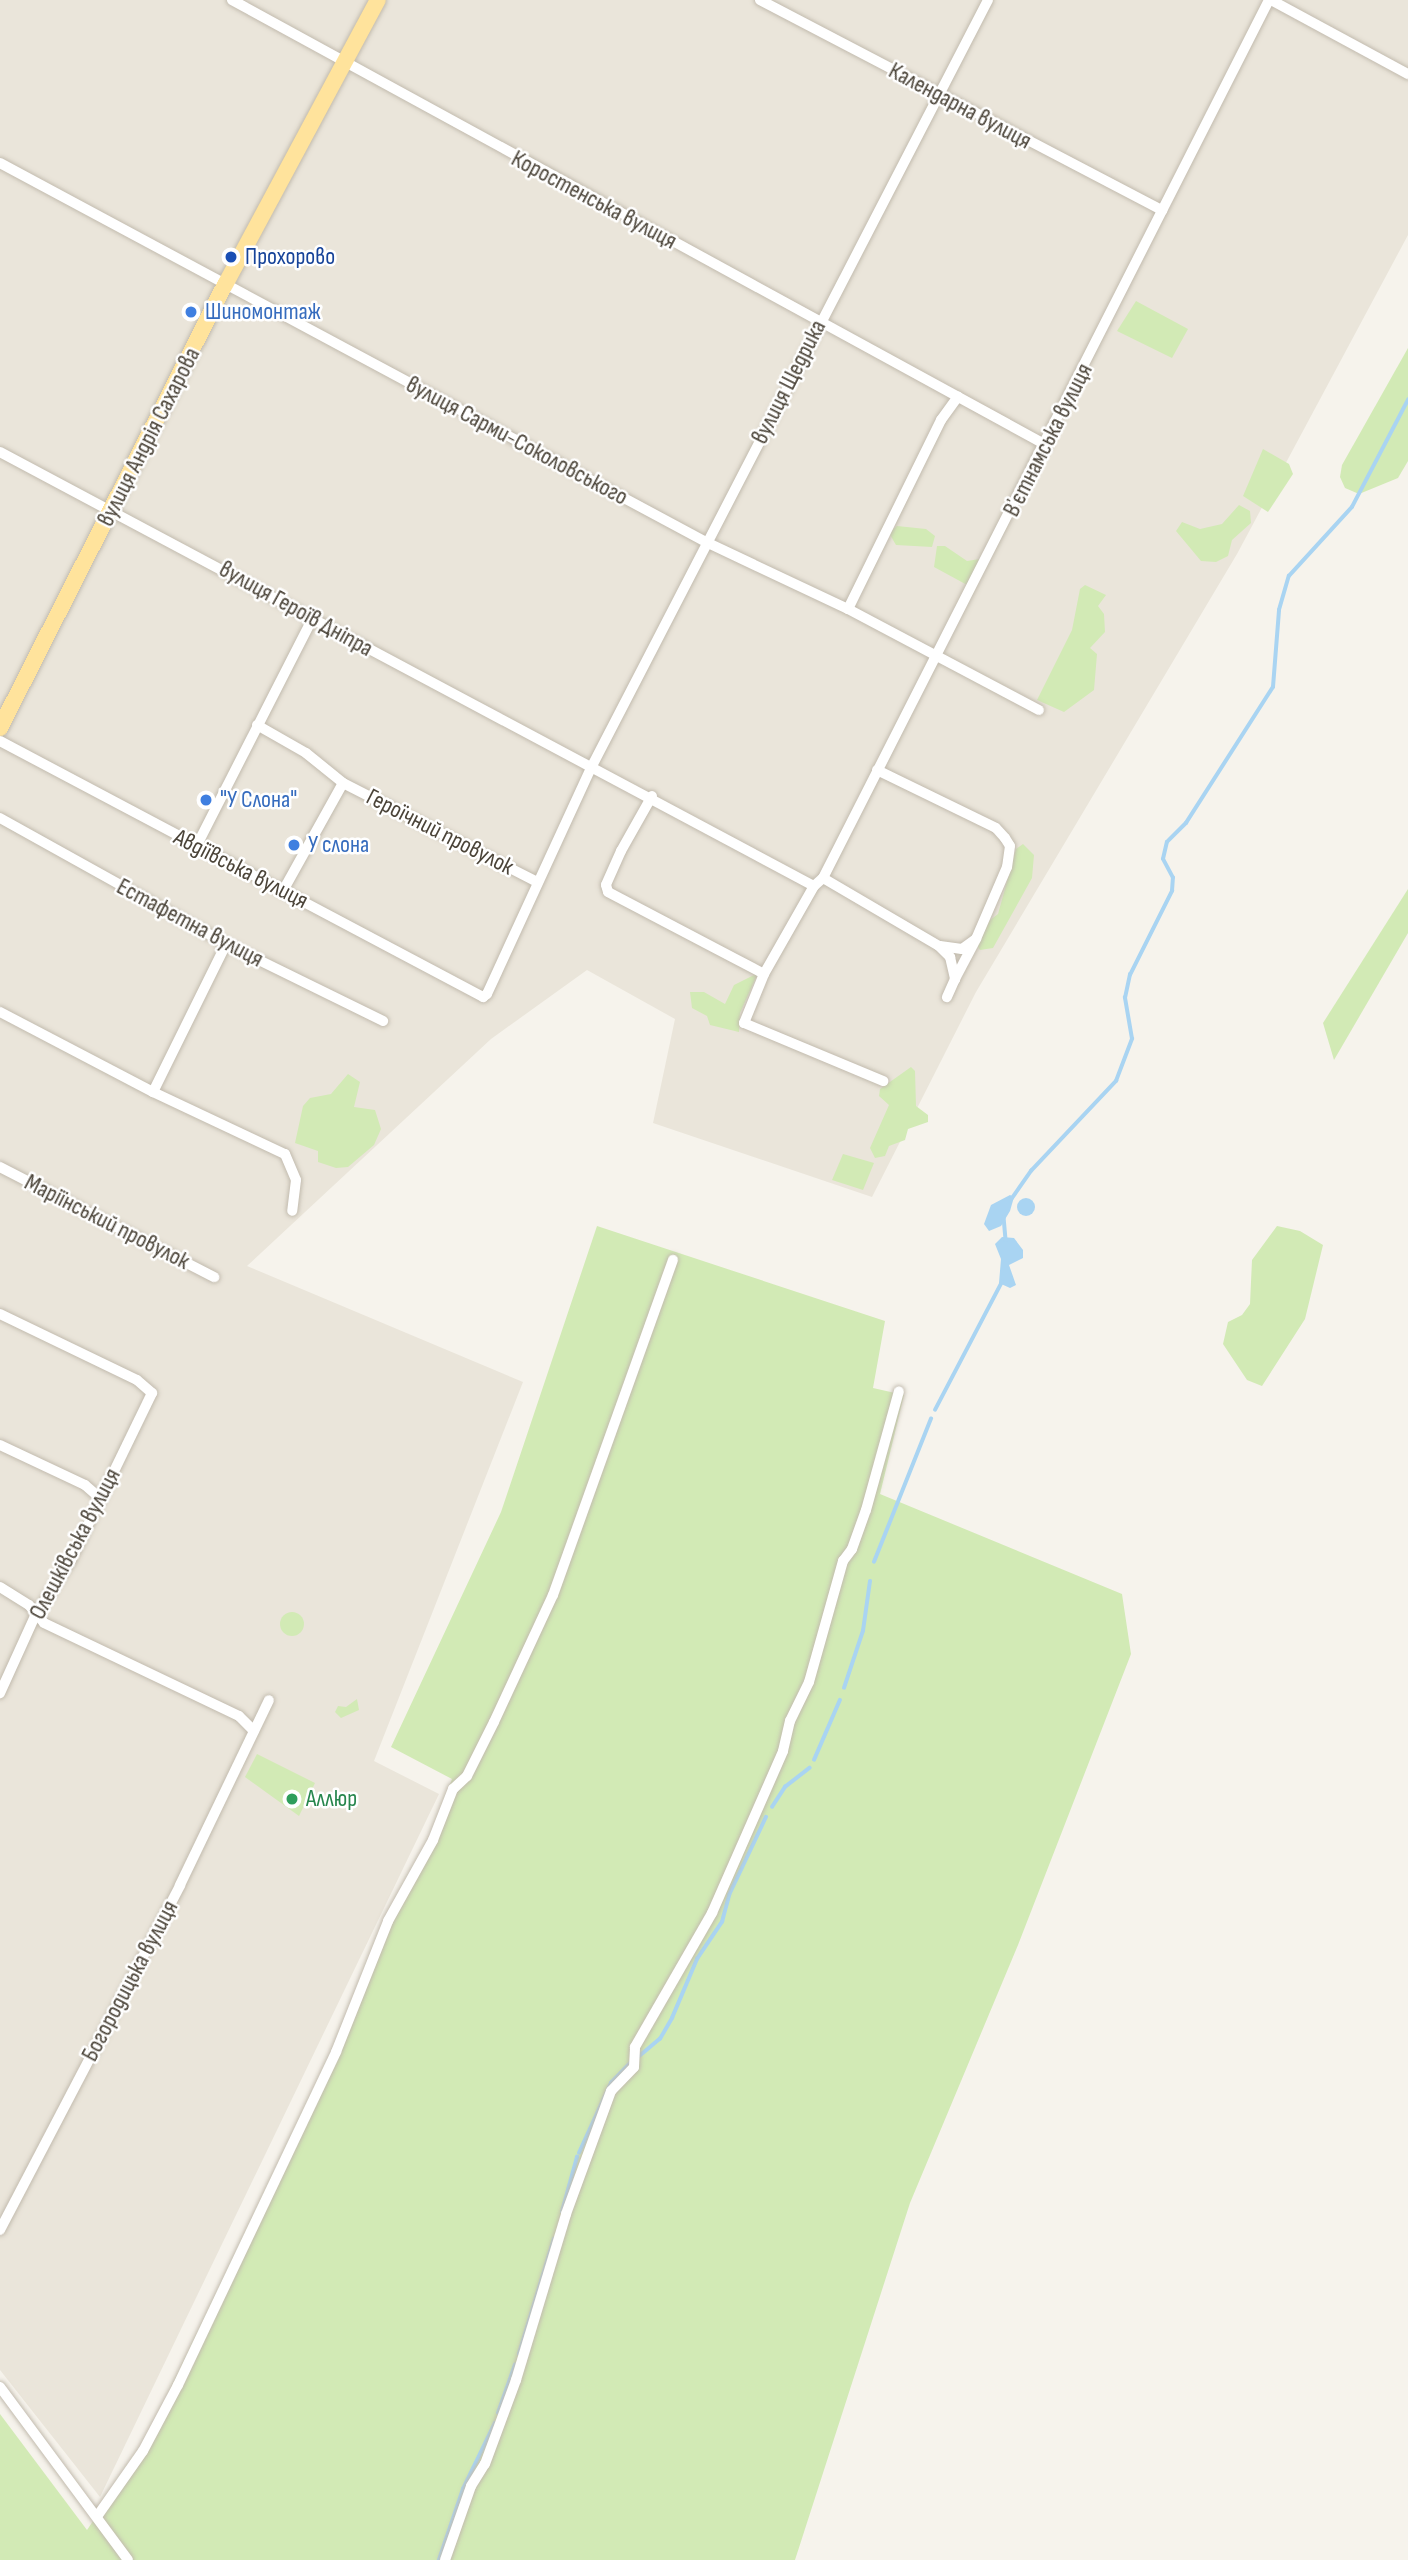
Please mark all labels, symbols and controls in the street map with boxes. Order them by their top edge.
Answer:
street label: Календарна вулиця [884,56,1036,156]
street label: Коростенська вулиця [506,144,682,256]
place label: Прохорово [245,243,335,271]
marker: Прохорово [223,249,239,265]
place label: Шиномонтаж [205,298,321,326]
marker: Шиномонтаж [183,304,199,320]
street label: вулиця Щедрика [746,315,832,449]
street label: вулиця Андрія Сахарова [92,343,206,531]
street label: Вʼєтнамська вулиця [997,359,1099,521]
street label: вулиця Сарми-Соколовського [401,370,633,512]
street label: вулиця Героїв Дніпра [214,555,378,663]
street label: Героїчний провулок [362,783,518,881]
place label: "У Слона" [220,786,297,814]
marker: "У Слона" [198,792,214,808]
street label: Авдіївська вулиця [169,823,313,915]
place label: У слона [308,831,369,859]
marker: У слона [286,837,302,853]
street label: Естафетна вулиця [112,872,268,974]
street label: Маріїнський провулок [20,1168,194,1276]
street label: Олешківська вулиця [23,1464,127,1624]
place label: Аллюр [306,1785,357,1813]
marker: Аллюр [284,1791,300,1807]
street label: Богородицька вулиця [76,1896,184,2066]

